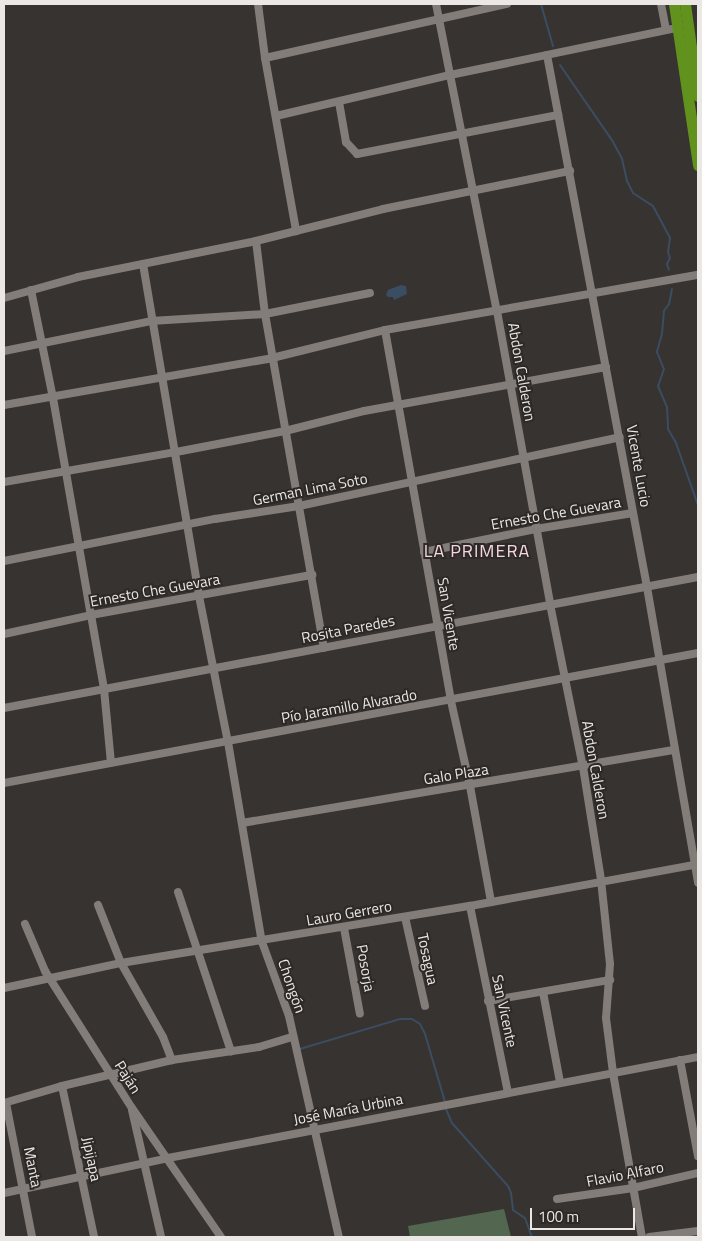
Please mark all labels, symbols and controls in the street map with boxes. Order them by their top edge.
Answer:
street label: Abdon Calderon [504,321,540,423]
street label: Vicente Lucio [623,424,655,508]
street label: German Lima Soto [251,469,369,509]
street label: Ernesto Che Guevara [490,493,622,533]
district label: LA PRIMERA [423,540,531,562]
street label: Ernesto Che Guevara [89,570,221,610]
street label: San Vicente [434,576,464,652]
street label: Rosita Paredes [300,611,396,647]
street label: Pío Jaramillo Alvarado [280,685,418,727]
street label: Abdon Calderon [578,719,614,821]
street label: Galo Plaza [422,760,490,788]
street label: Lauro Gerrero [305,897,393,929]
street label: Tosagua [414,932,442,986]
street label: Posorja [353,943,379,993]
street label: Chongón [274,957,310,1015]
street label: San Vicente [489,973,521,1049]
street label: Paján [111,1057,145,1097]
street label: José María Urbina [292,1090,404,1128]
street label: Jipijapa [79,1135,105,1183]
street label: Manta [20,1145,46,1189]
street label: Flavio Alfaro [585,1158,665,1190]
scale bar [532,1198,637,1230]
text: 100 m [538,1205,579,1228]

